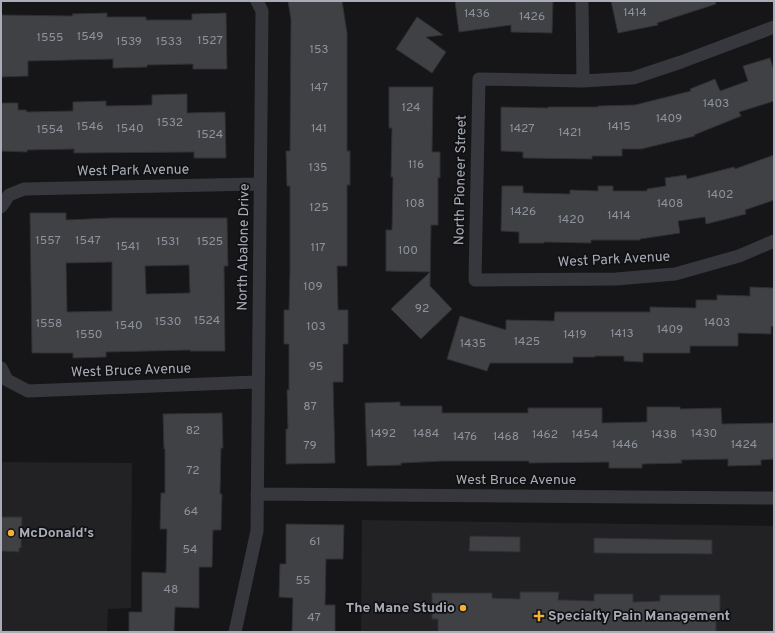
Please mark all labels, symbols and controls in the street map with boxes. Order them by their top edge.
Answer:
house number: 1414 [623,5,647,21]
house number: 1436 [464,6,490,22]
house number: 1426 [519,9,545,25]
house number: 1549 [77,29,103,45]
house number: 1555 [37,30,63,46]
house number: 1527 [197,33,223,49]
house number: 1539 [116,34,142,50]
house number: 1533 [156,34,182,50]
house number: 153 [309,42,329,58]
house number: 147 [310,80,328,96]
house number: 1403 [703,96,729,112]
house number: 124 [401,100,421,116]
house number: 1409 [656,111,682,127]
house number: 1532 [157,115,183,131]
street label: North Pioneer Street [451,115,471,245]
house number: 1546 [77,119,103,135]
house number: 1415 [607,119,631,135]
house number: 1540 [116,121,144,137]
house number: 141 [311,121,327,137]
house number: 1427 [509,121,535,137]
house number: 1554 [36,122,64,138]
house number: 1421 [558,125,582,141]
house number: 1524 [197,127,223,143]
house number: 116 [408,157,424,173]
house number: 135 [308,160,328,176]
street label: West Park Avenue [77,162,189,180]
street label: North Abalone Drive [234,183,254,311]
house number: 1402 [707,187,733,203]
house number: 108 [405,196,425,212]
house number: 1408 [657,196,683,212]
house number: 125 [309,200,329,216]
house number: 1426 [510,204,536,220]
house number: 1414 [607,208,631,224]
house number: 1420 [558,212,584,228]
house number: 1557 [35,233,61,249]
house number: 1547 [75,233,101,249]
house number: 1531 [156,234,180,250]
house number: 1525 [197,234,223,250]
house number: 1541 [116,239,140,255]
house number: 117 [310,240,326,256]
house number: 100 [398,243,418,259]
street label: West Park Avenue [557,249,671,271]
house number: 109 [303,279,323,295]
house number: 92 [415,301,429,317]
house number: 1524 [194,313,220,329]
house number: 1530 [155,314,181,330]
house number: 1403 [704,315,730,331]
house number: 1558 [36,316,62,332]
house number: 1540 [115,318,143,334]
house number: 103 [306,319,326,335]
house number: 1409 [657,322,683,338]
house number: 1413 [610,326,634,342]
house number: 1550 [75,327,103,343]
house number: 1419 [563,327,587,343]
house number: 1425 [514,334,540,350]
house number: 1435 [460,336,486,352]
house number: 95 [309,359,323,375]
street label: West Bruce Avenue [71,360,191,382]
house number: 87 [303,399,317,415]
house number: 82 [186,423,200,439]
house number: 1492 [370,426,396,442]
house number: 1484 [413,426,439,442]
house number: 1430 [691,426,717,442]
house number: 1462 [532,427,558,443]
house number: 1454 [572,427,598,443]
house number: 1438 [651,427,677,443]
house number: 1476 [453,429,477,445]
house number: 1468 [493,429,519,445]
house number: 1446 [612,437,638,453]
house number: 1424 [731,437,757,453]
house number: 79 [303,438,317,454]
house number: 72 [186,463,200,479]
street label: West Bruce Avenue [456,472,576,489]
house number: 64 [184,504,198,520]
place label: McDonald's [19,525,94,542]
marker: McDonald's [6,528,16,538]
house number: 61 [309,534,321,550]
house number: 54 [182,542,198,558]
house number: 55 [296,573,310,589]
house number: 48 [164,582,178,598]
place label: The Mane Studio [346,600,455,617]
marker: The Mane Studio [458,603,468,613]
place label: Specialty Pain Management [548,608,730,625]
house number: 47 [307,610,321,626]
marker: Specialty Pain Management [533,610,545,622]

